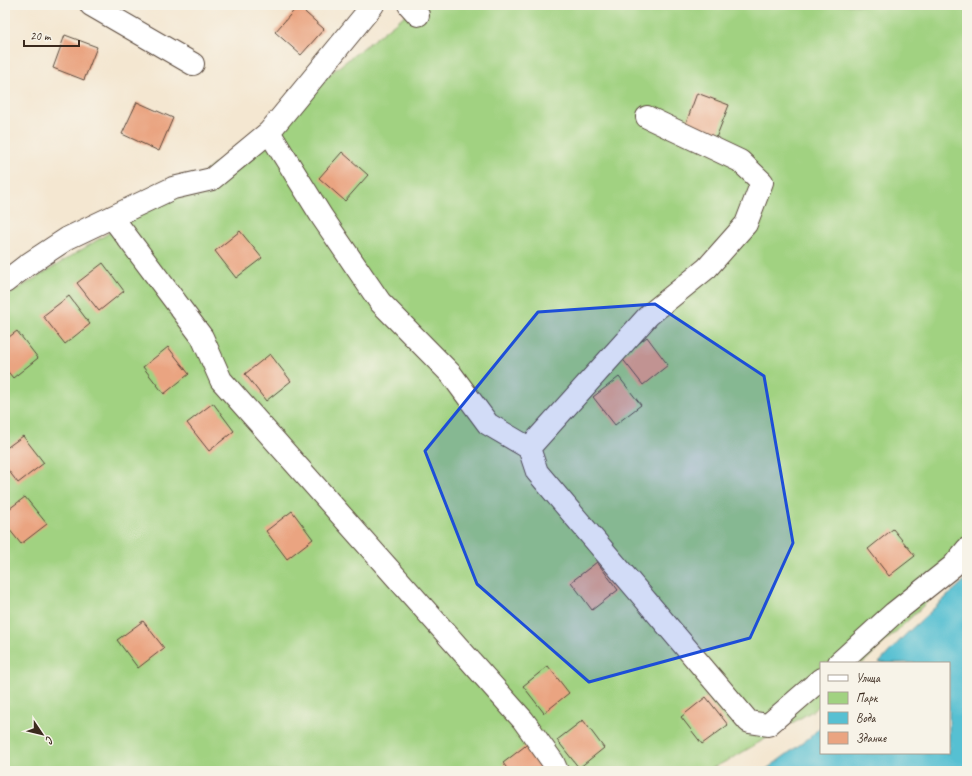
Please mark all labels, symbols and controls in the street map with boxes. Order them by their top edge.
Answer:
scale bar [24,22,79,48]
text: 20 m [30,28,52,44]
legend [820,662,950,754]
text: Улица [856,670,881,686]
text: Парк [856,690,879,706]
text: Вода [856,710,877,726]
north arrow [22,714,62,754]
text: Здание [856,730,887,746]
text: С [42,734,57,747]

